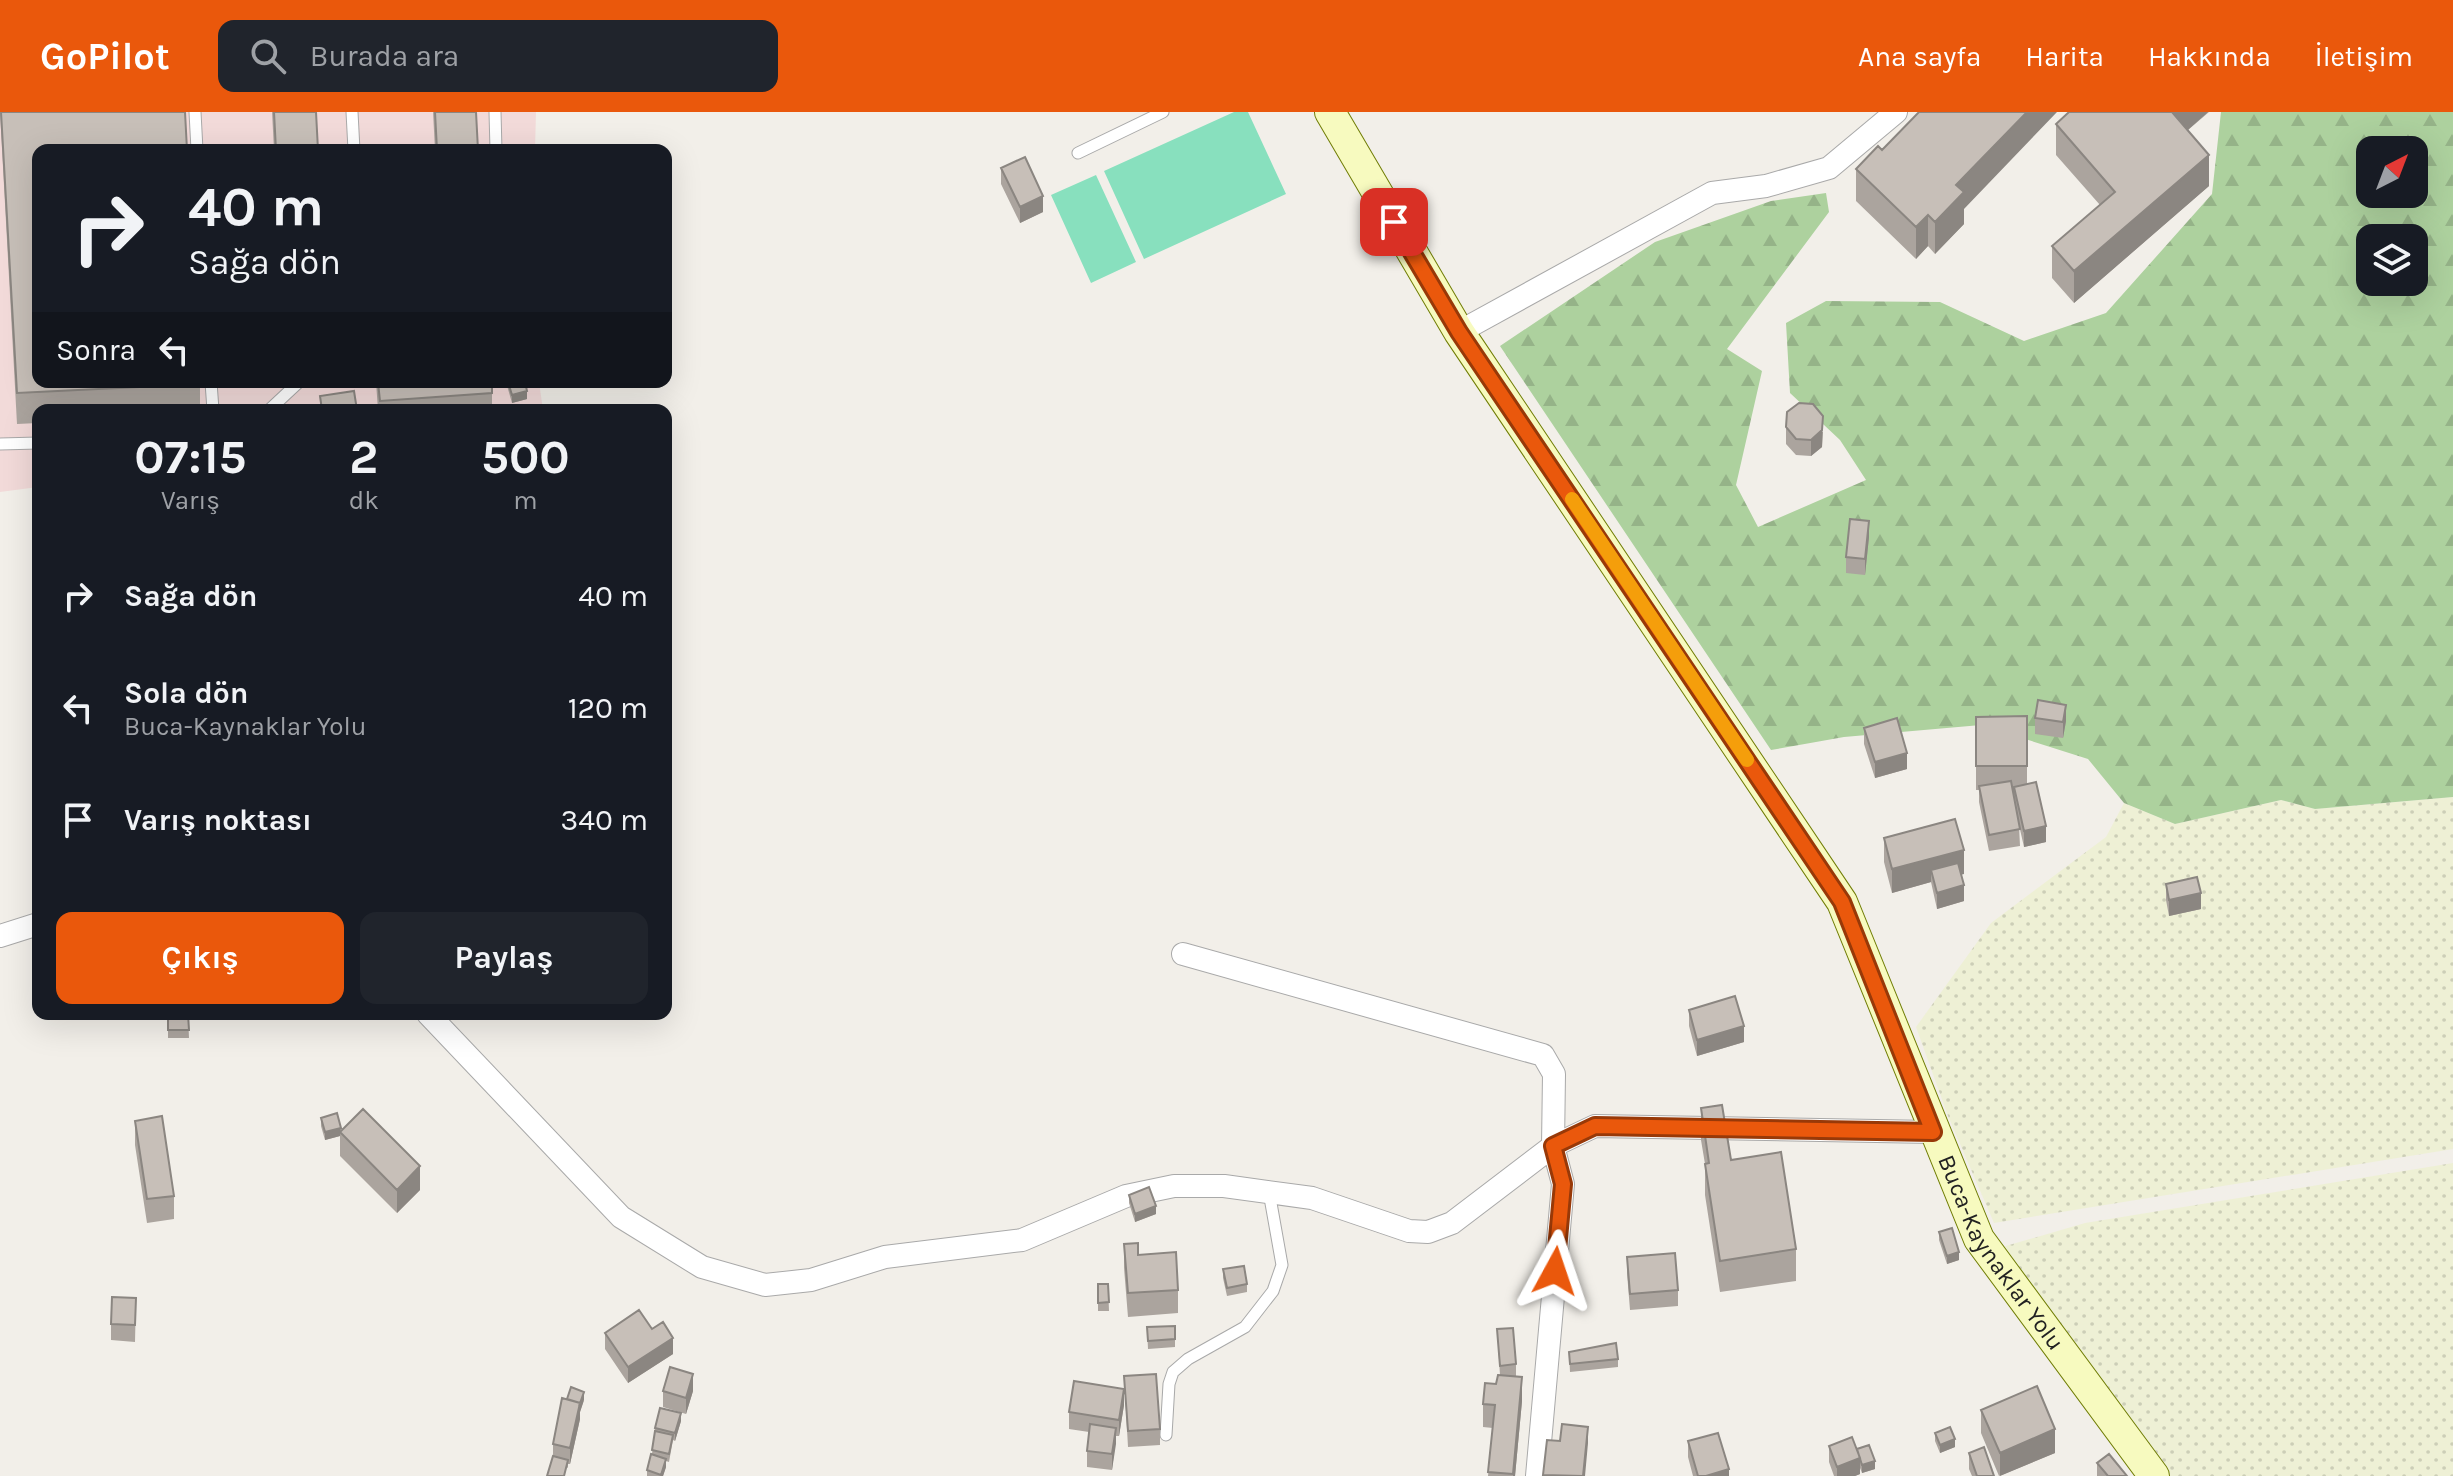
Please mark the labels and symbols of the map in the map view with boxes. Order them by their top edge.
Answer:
north arrow [2356,136,2428,208]
pin [1360,188,1428,256]
street label: Buca-Kaynaklar Yolu [1932,1151,2070,1355]
position arrow [1513,1229,1597,1313]

